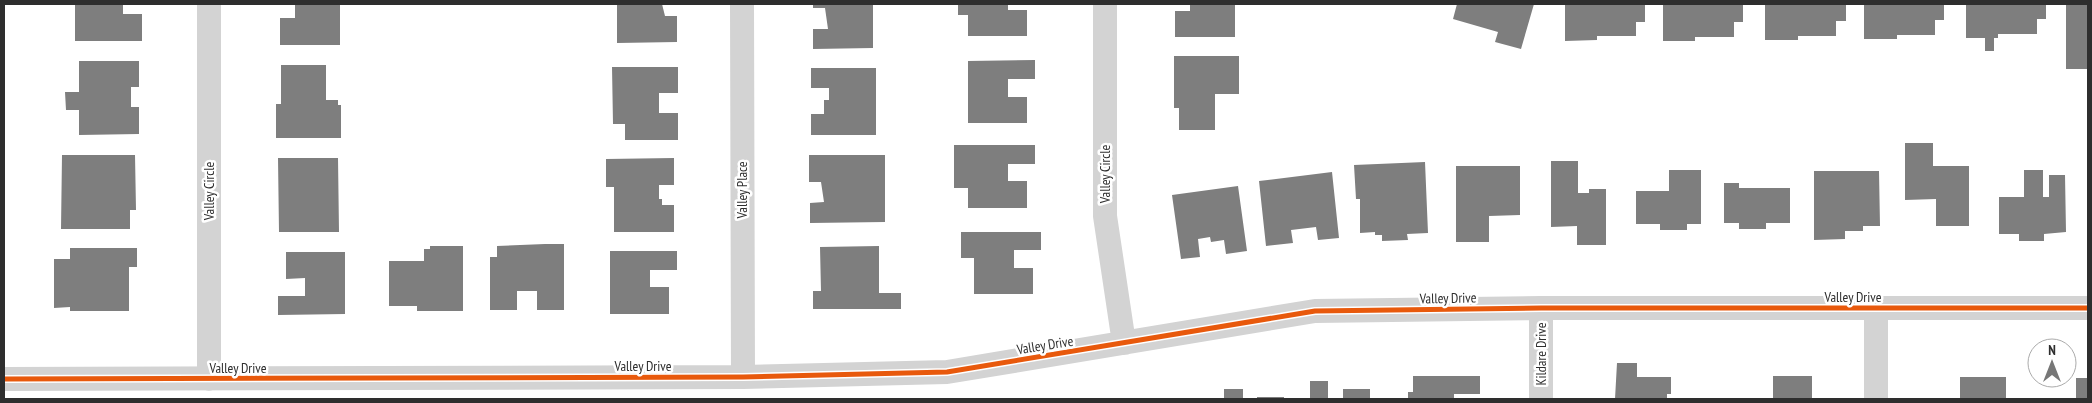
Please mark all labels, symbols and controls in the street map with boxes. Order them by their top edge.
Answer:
street label: Valley Circle [1096,144,1114,204]
street label: Valley Circle [200,161,218,221]
street label: Valley Place [733,161,751,220]
street label: Valley Drive [1824,288,1882,306]
street label: Valley Drive [1418,289,1477,308]
street label: Kildare Drive [1532,322,1550,385]
street label: Valley Drive [1015,332,1075,358]
north arrow [2027,338,2077,388]
text: N [2048,341,2056,359]
street label: Valley Drive [614,357,672,375]
street label: Valley Drive [209,359,267,377]

